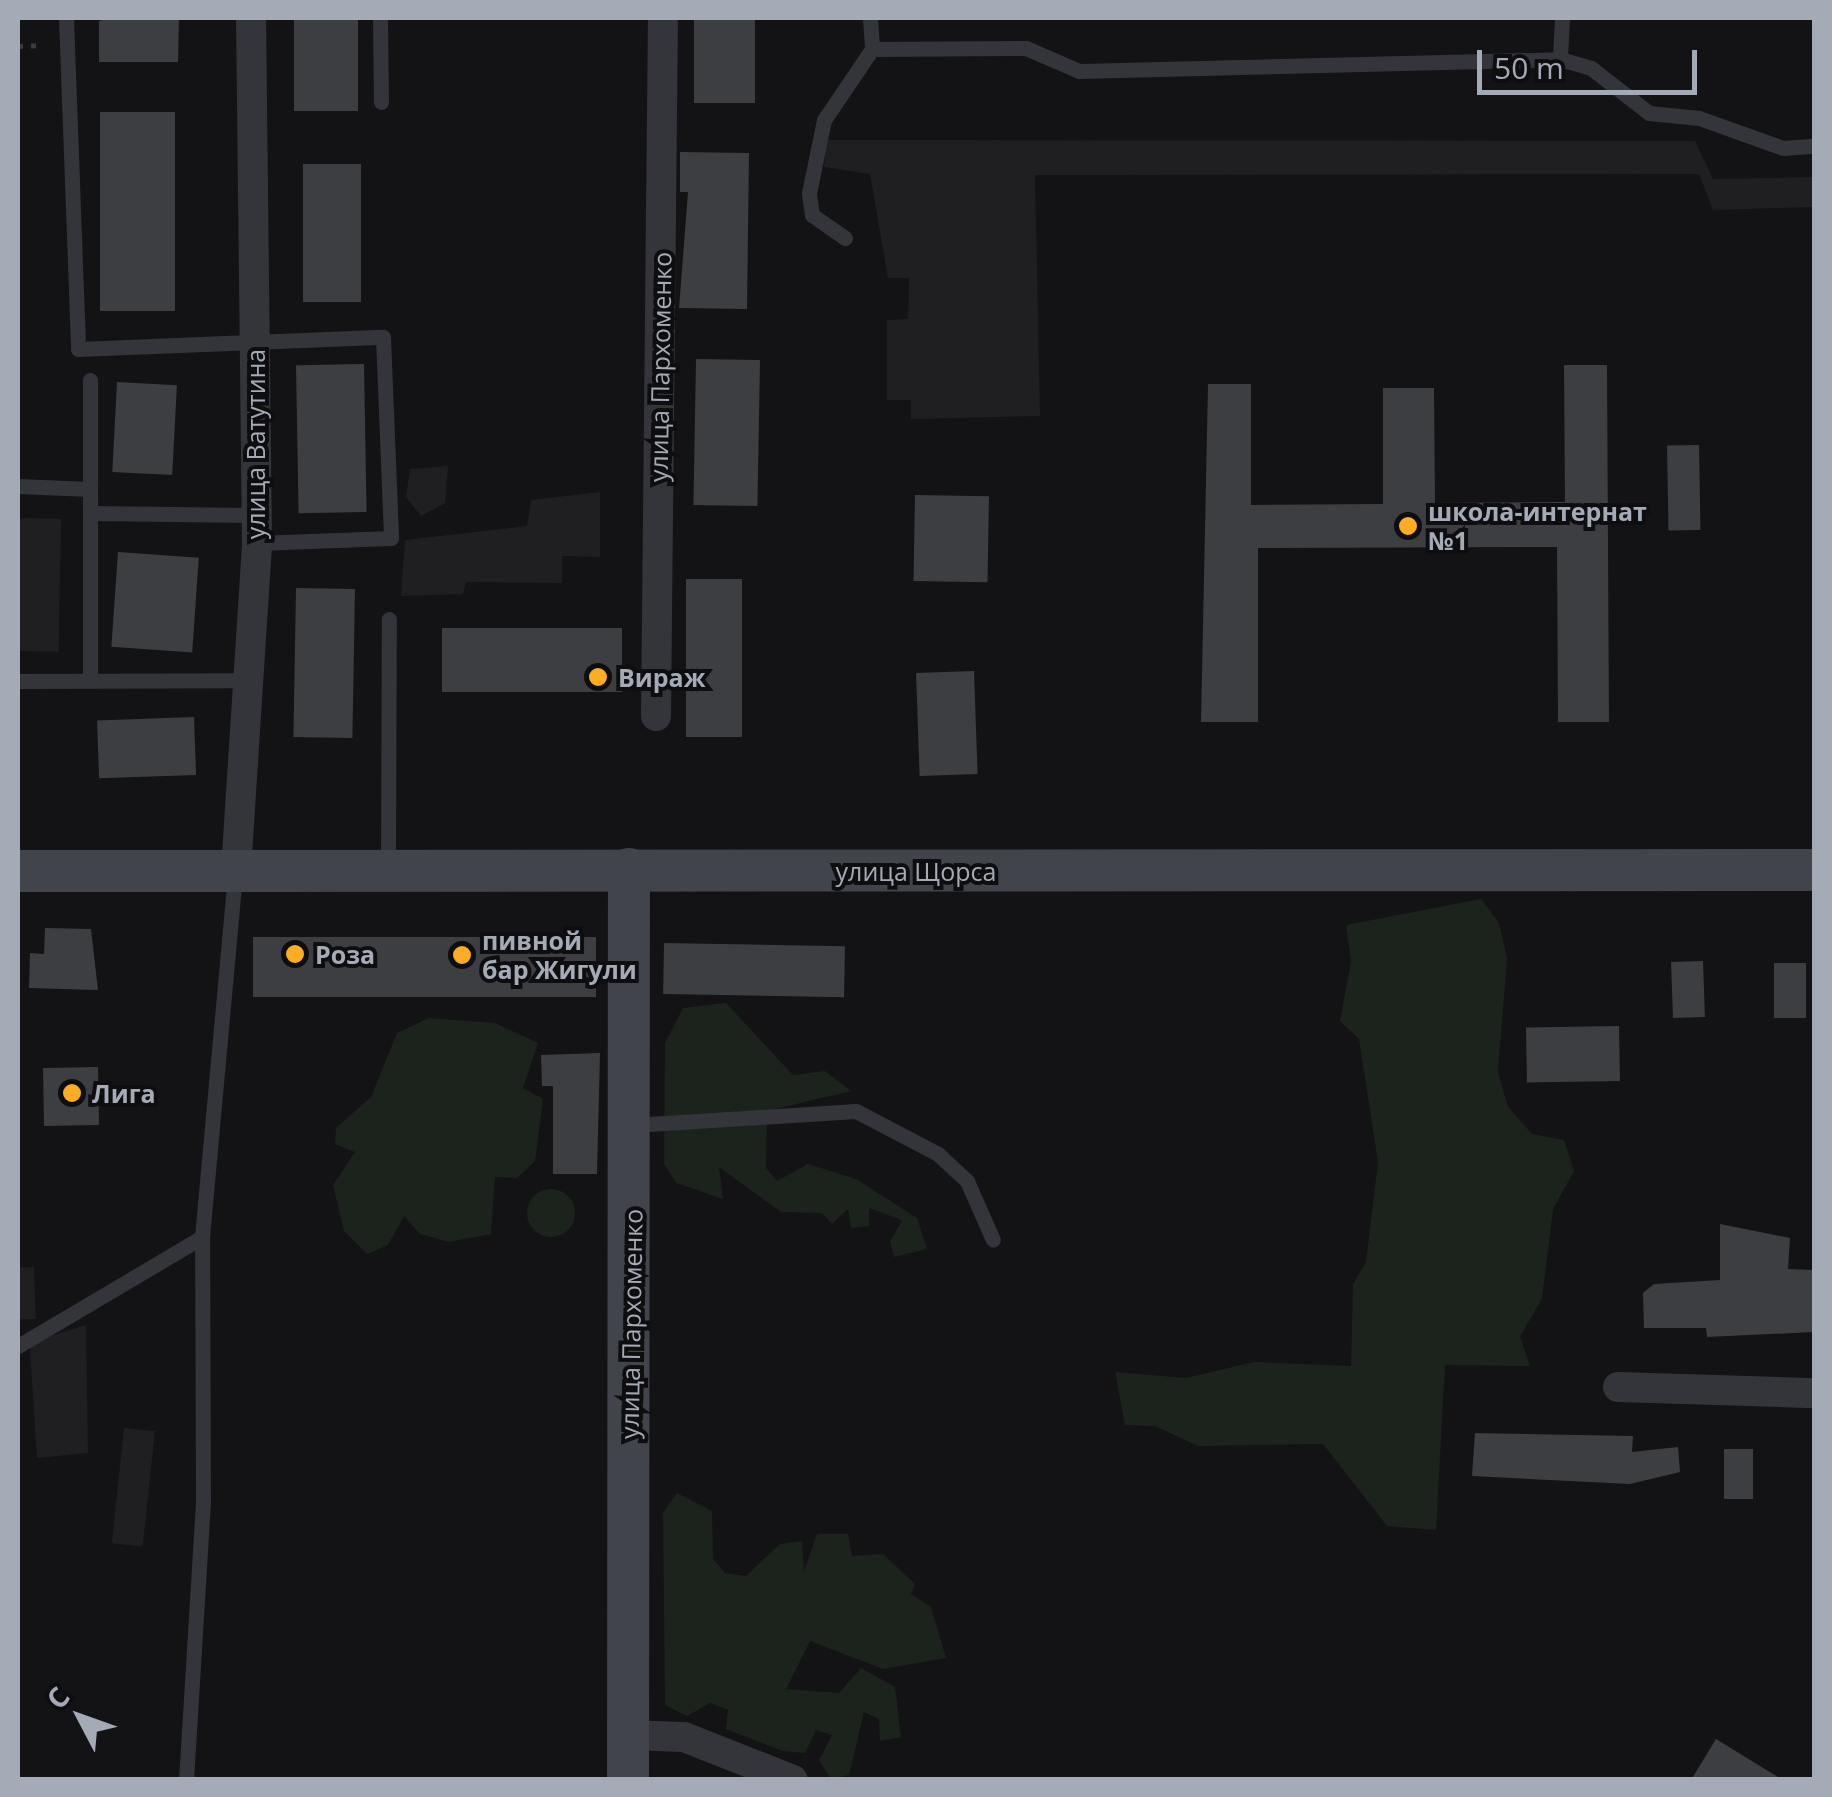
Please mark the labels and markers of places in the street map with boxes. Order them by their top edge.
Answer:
place label: школа-интернат №1 [1428,497,1647,556]
marker: школа-интернат №1 [1397,515,1419,537]
place label: Вираж [618,662,706,692]
marker: Вираж [587,666,609,688]
place label: пивной бар Жигули [482,926,637,985]
place label: Роза [315,939,375,969]
marker: Роза [284,943,306,965]
marker: пивной бар Жигули [451,944,473,966]
place label: Лига [92,1078,156,1108]
marker: Лига [61,1082,83,1104]

